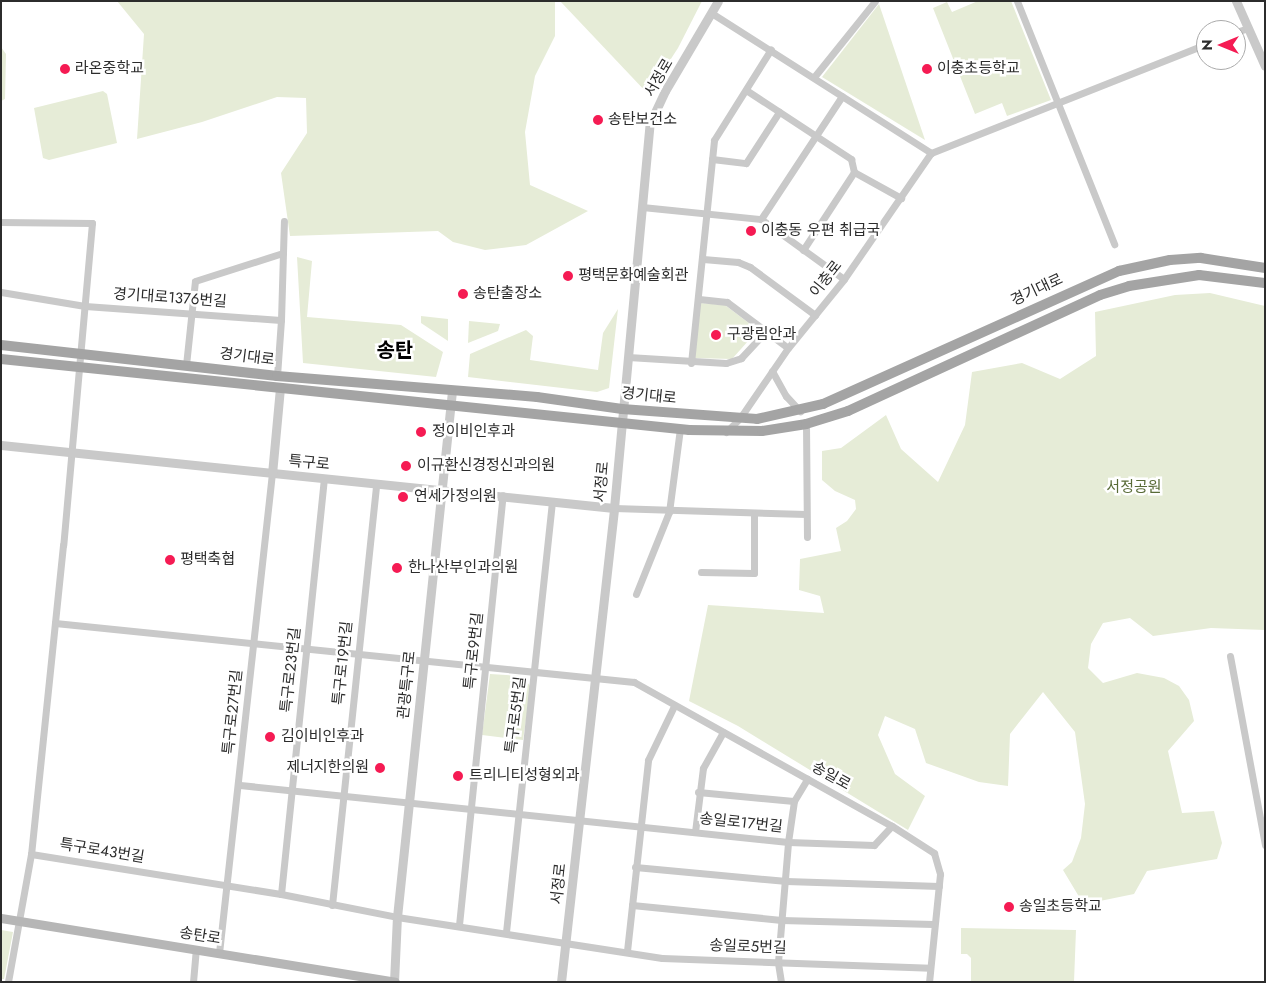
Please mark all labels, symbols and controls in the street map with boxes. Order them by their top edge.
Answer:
north arrow [1196,20,1246,70]
text: N [1197,39,1217,51]
street label: 서정로 [641,56,677,100]
place label: 라온중학교 [75,60,144,78]
place label: 이충초등학교 [937,60,1020,78]
marker: 라온중학교 [59,63,71,75]
marker: 이충초등학교 [921,63,933,75]
place label: 송탄보건소 [608,111,677,129]
marker: 송탄보건소 [592,114,604,126]
place label: 이충동 우편 취급국 [761,222,880,240]
marker: 이충동 우편 취급국 [745,225,757,237]
street label: 이충로 [806,257,846,301]
place label: 평택문화예술회관 [578,267,688,285]
marker: 평택문화예술회관 [562,270,574,282]
street label: 경기대로 [1008,270,1066,310]
street label: 경기대로1376번길 [112,285,228,311]
place label: 송탄출장소 [473,285,542,303]
marker: 송탄출장소 [457,288,469,300]
place label: 구광림안과 [727,326,796,344]
marker: 구광림안과 [709,328,723,342]
district label: 송탄 [377,338,413,362]
street label: 경기대로 [219,345,275,369]
street label: 경기대로 [621,384,677,408]
place label: 정이비인후과 [432,423,515,441]
marker: 정이비인후과 [414,425,428,439]
street label: 특구로 [288,452,330,474]
place label: 이규환신경정신과의원 [417,457,555,475]
marker: 이규환신경정신과의원 [399,459,413,473]
street label: 서정로 [591,461,613,503]
park label: 서정공원 [1106,479,1162,497]
place label: 연세가정의원 [414,488,497,506]
marker: 연세가정의원 [396,490,410,504]
place label: 평택축협 [180,551,235,569]
marker: 평택축협 [164,554,176,566]
place label: 한나산부인과의원 [408,559,518,577]
marker: 한나산부인과의원 [390,561,404,575]
street label: 특구로9번길 [461,611,487,691]
street label: 특구로19번길 [330,620,356,706]
street label: 특구로23번길 [278,626,304,714]
street label: 관광특구로 [394,650,420,720]
street label: 특구로27번길 [220,669,246,755]
street label: 특구로5번길 [502,675,530,755]
place label: 김이비인후과 [281,728,364,746]
marker: 김이비인후과 [263,730,277,744]
street label: 송일로 [809,758,853,794]
place label: 제너지한의원 [286,759,369,777]
marker: 제너지한의원 [373,761,387,775]
place label: 트리니티성형외과 [469,767,579,785]
marker: 트리니티성형외과 [451,769,465,783]
street label: 송일로17번길 [698,810,784,836]
street label: 특구로43번길 [58,835,146,867]
street label: 서정로 [548,862,570,906]
place label: 송일초등학교 [1019,898,1102,916]
marker: 송일초등학교 [1003,901,1015,913]
street label: 송탄로 [178,924,222,948]
street label: 송일로5번길 [709,937,787,957]

